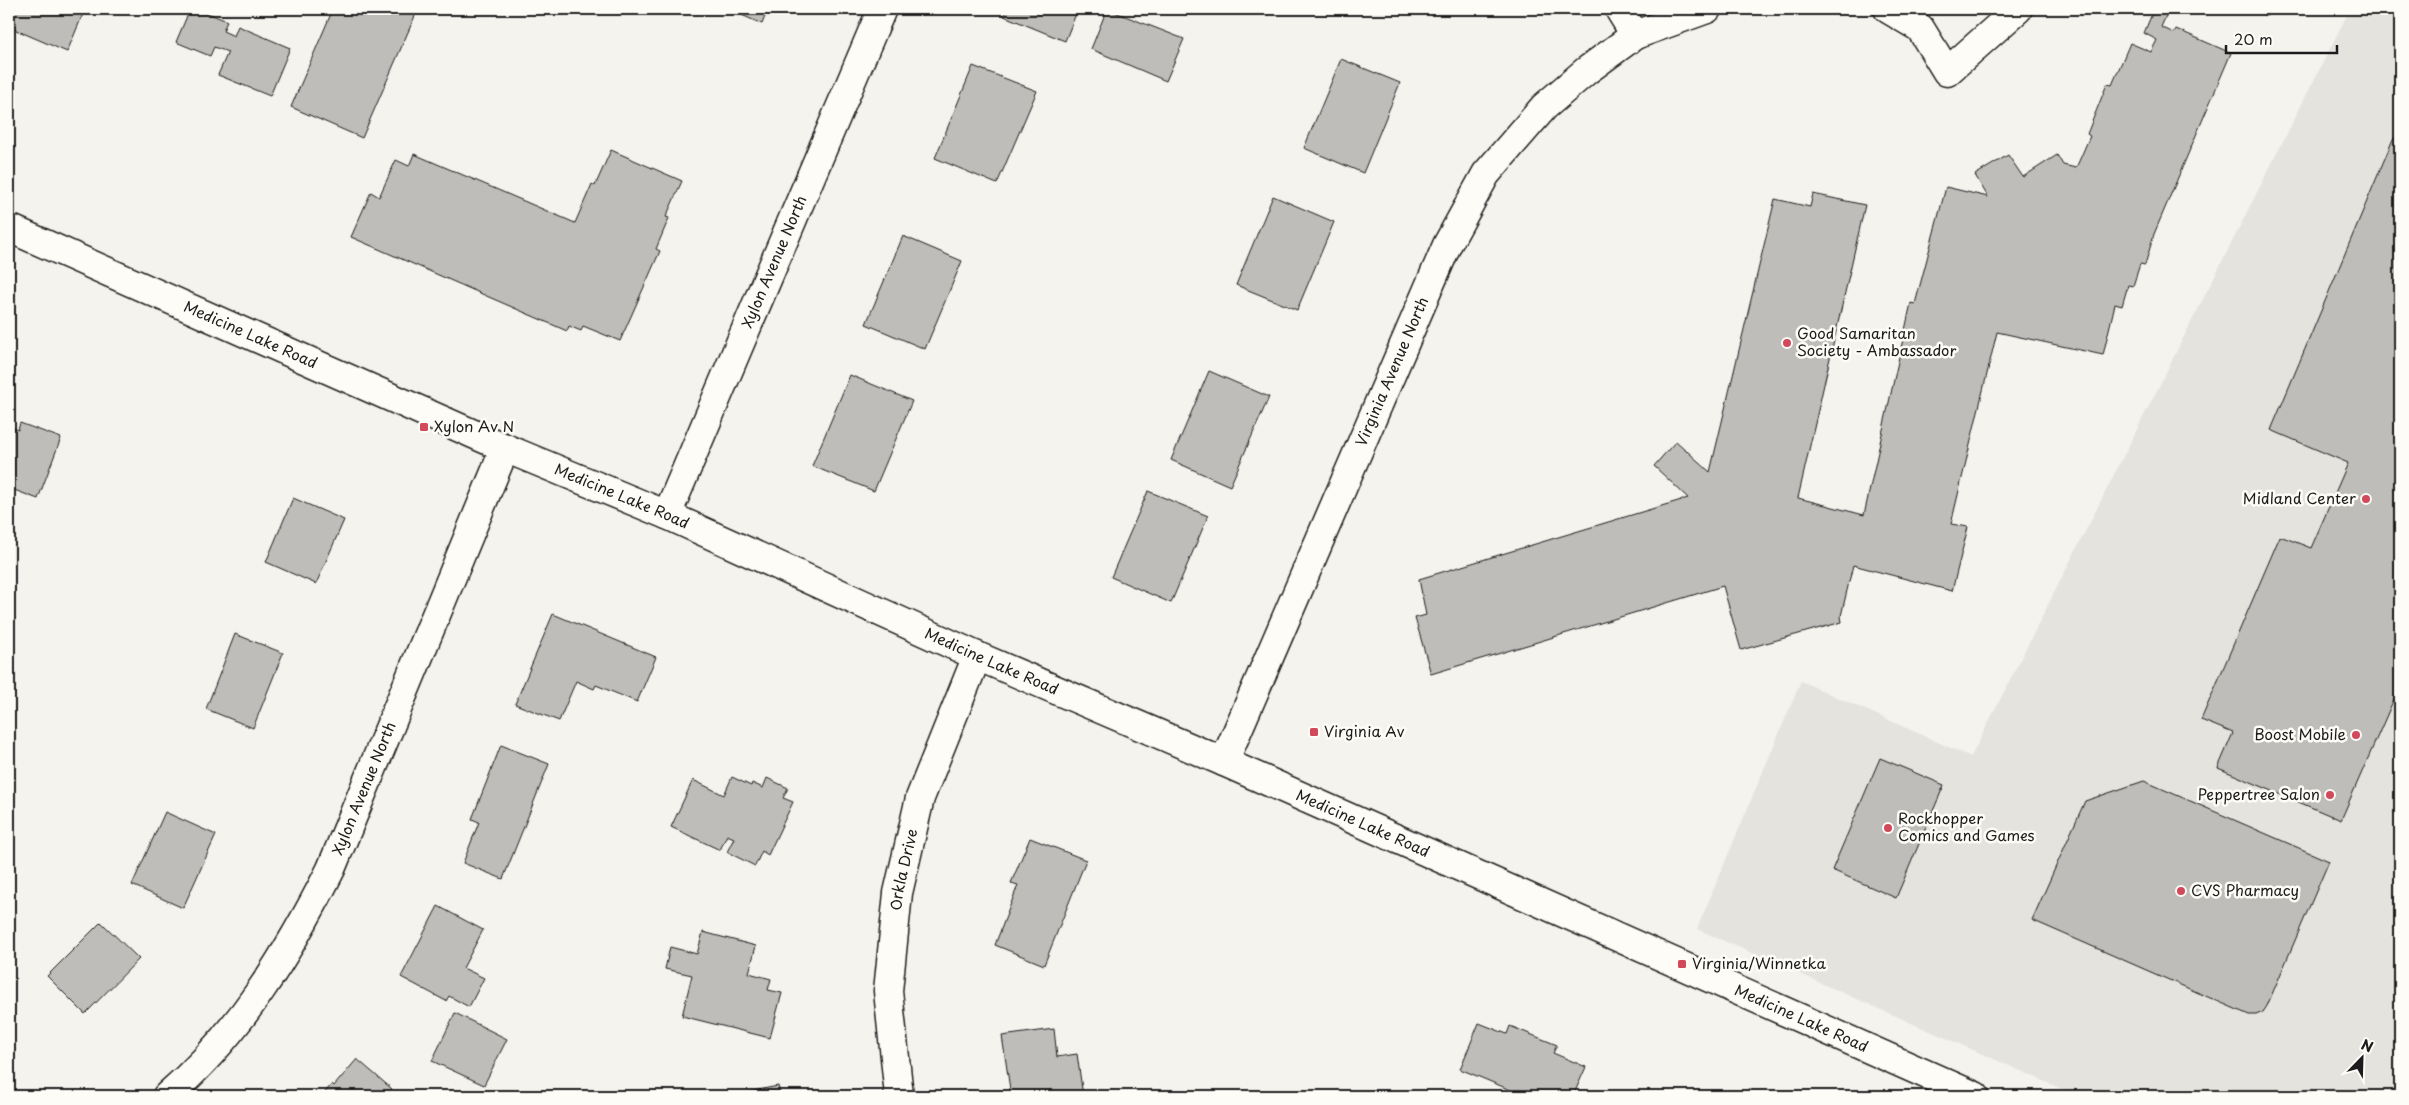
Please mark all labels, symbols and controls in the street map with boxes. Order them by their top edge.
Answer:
scale bar [2226,22,2338,54]
text: 20 m [2234,27,2273,50]
street label: Xylon Avenue North [735,191,812,331]
street label: Virginia Avenue North [1349,293,1433,450]
street label: Medicine Lake Road [180,294,321,373]
place label: Good Samaritan Society - Ambassador [1797,321,1956,361]
marker: Good Samaritan Society - Ambassador [1781,337,1793,349]
place label: Xylon Av N [434,414,514,437]
marker: Xylon Av N [418,421,430,433]
street label: Medicine Lake Road [551,457,693,534]
place label: Midland Center [2243,486,2356,509]
marker: Midland Center [2360,493,2372,505]
street label: Medicine Lake Road [921,621,1063,700]
street label: Xylon Avenue North [325,718,401,858]
place label: Virginia Av [1324,719,1405,742]
place label: Boost Mobile [2254,722,2346,745]
marker: Virginia Av [1308,726,1320,738]
marker: Boost Mobile [2350,729,2362,741]
street label: Medicine Lake Road [1293,782,1434,862]
place label: Peppertree Salon [2198,782,2320,805]
marker: Peppertree Salon [2324,789,2336,801]
place label: Rockhopper Comics and Games [1898,806,2034,846]
marker: Rockhopper Comics and Games [1882,822,1894,834]
street label: Orkla Drive [883,826,923,912]
place label: CVS Pharmacy [2191,878,2299,901]
marker: CVS Pharmacy [2175,885,2187,897]
place label: Virginia/Winnetka [1692,951,1827,974]
marker: Virginia/Winnetka [1676,958,1688,970]
street label: Medicine Lake Road [1731,978,1872,1057]
north arrow [2336,1032,2386,1082]
text: N [2358,1034,2376,1057]

